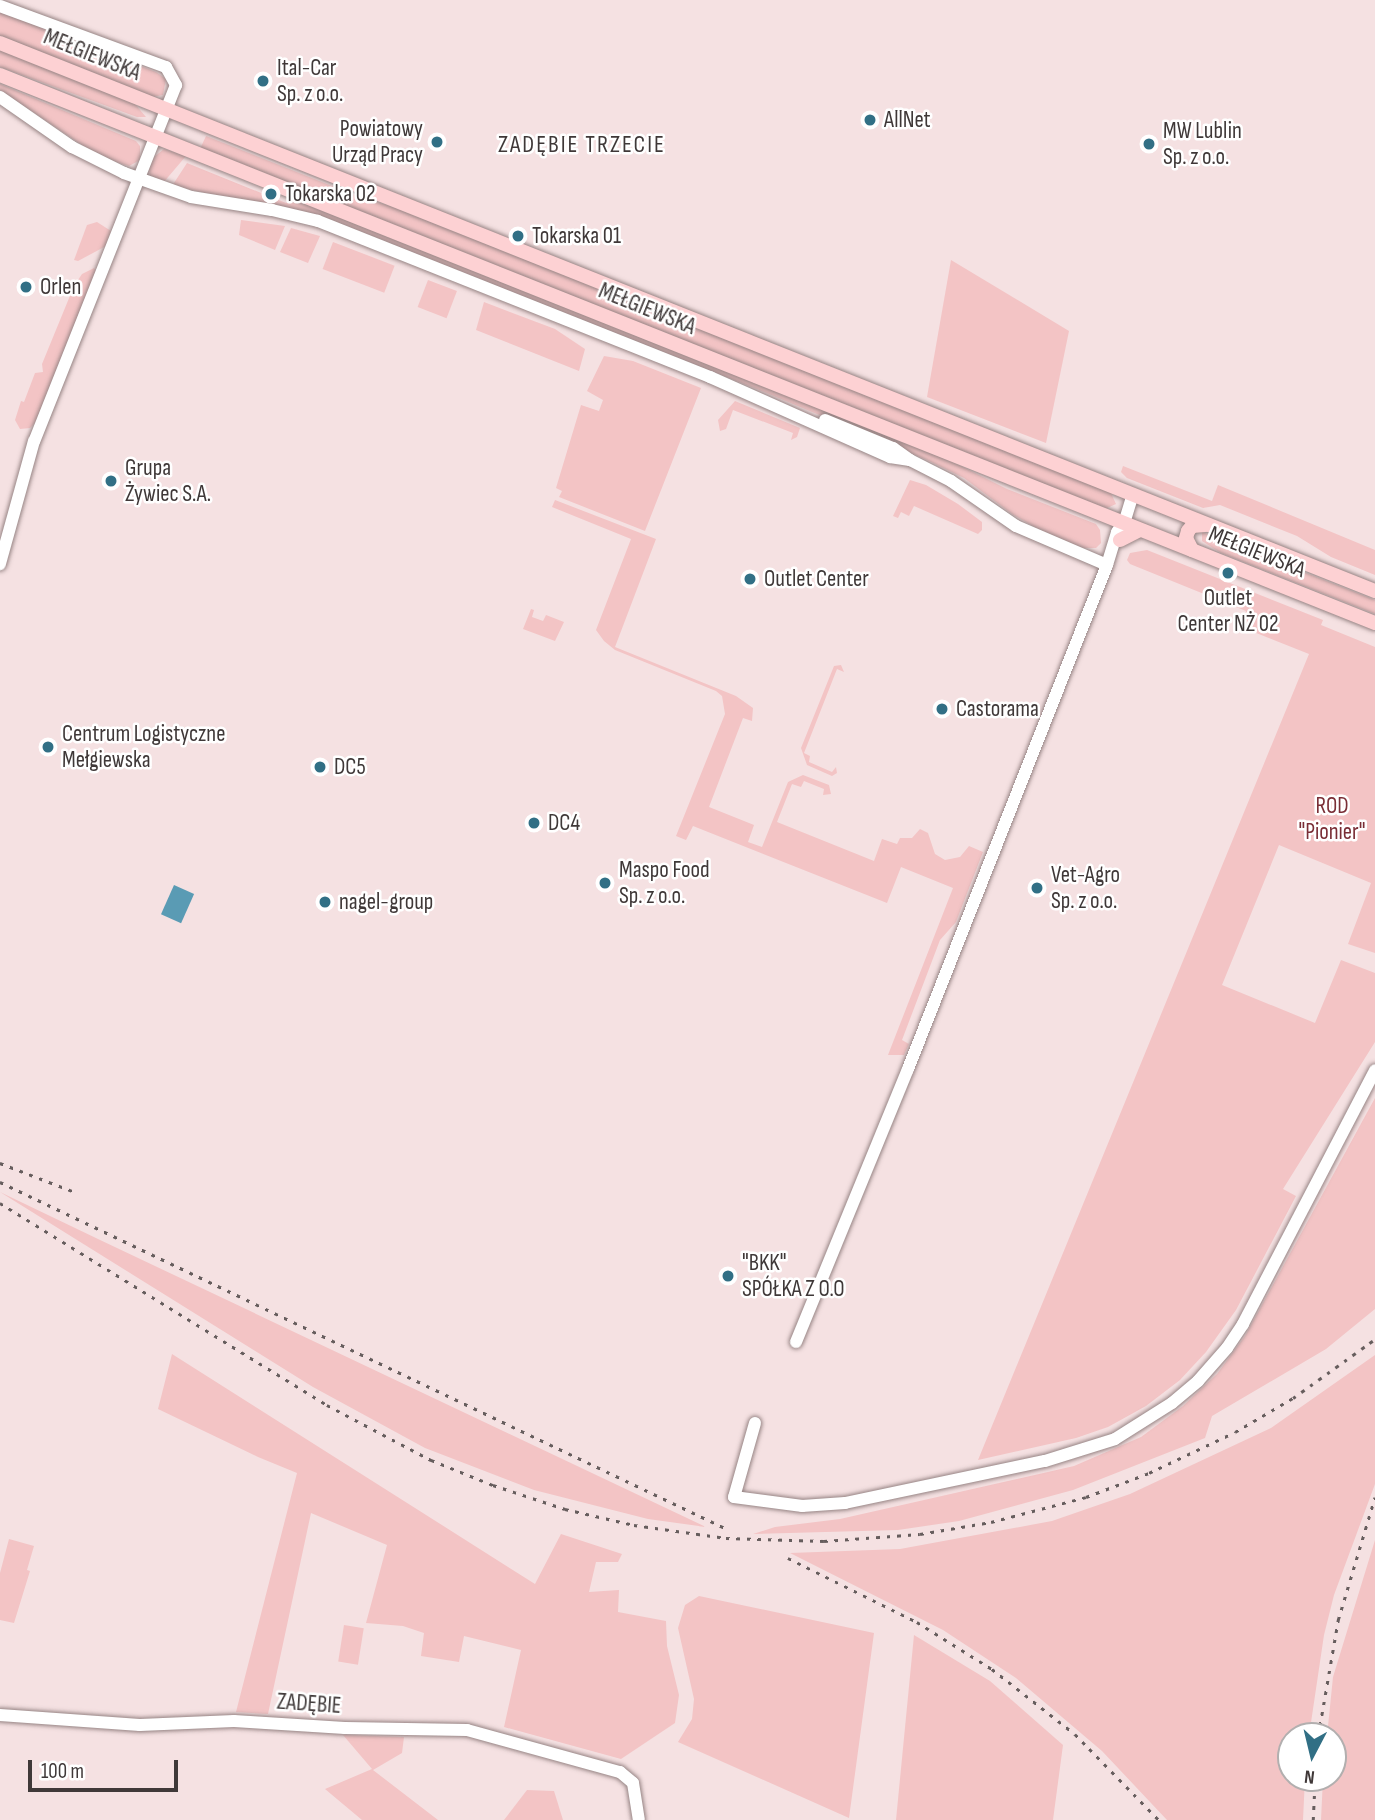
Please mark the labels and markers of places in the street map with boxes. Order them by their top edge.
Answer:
place label: Ital-Car Sp. z o.o. [277,54,343,108]
marker: Ital-Car Sp. z o.o. [255,73,271,89]
place label: AllNet [884,106,931,134]
marker: AllNet [862,112,878,128]
place label: Powiatowy Urząd Pracy [332,115,423,169]
place label: MW Lublin Sp. z o.o. [1163,117,1242,171]
marker: Powiatowy Urząd Pracy [429,134,445,150]
marker: MW Lublin Sp. z o.o. [1141,136,1157,152]
place label: Tokarska 02 [285,180,376,208]
marker: Tokarska 02 [263,186,279,202]
place label: Tokarska 01 [532,222,621,250]
marker: Tokarska 01 [510,228,526,244]
place label: Orlen [40,273,81,301]
marker: Orlen [18,279,34,295]
place label: Grupa Żywiec S.A. [125,454,211,508]
marker: Grupa Żywiec S.A. [103,473,119,489]
place label: Outlet Center [764,565,869,593]
marker: Outlet Center NŻ 02 [1220,565,1236,581]
marker: Outlet Center [742,571,758,587]
place label: Outlet Center NŻ 02 [1177,584,1279,638]
place label: Castorama [956,695,1039,723]
marker: Castorama [934,701,950,717]
place label: Centrum Logistyczne Mełgiewska [62,720,225,774]
marker: Centrum Logistyczne Mełgiewska [40,739,56,755]
place label: DC5 [334,753,366,781]
marker: DC5 [312,759,328,775]
place label: DC4 [548,809,580,837]
marker: DC4 [526,815,542,831]
place label: Maspo Food Sp. z o.o. [619,856,710,910]
place label: Vet-Agro Sp. z o.o. [1051,861,1120,915]
marker: Maspo Food Sp. z o.o. [597,875,613,891]
marker: Vet-Agro Sp. z o.o. [1029,880,1045,896]
place label: nagel-group [339,888,433,916]
marker: nagel-group [317,894,333,910]
place label: "BKK" SPÓŁKA Z O.O [742,1249,845,1303]
marker: "BKK" SPÓŁKA Z O.O [720,1268,736,1284]

